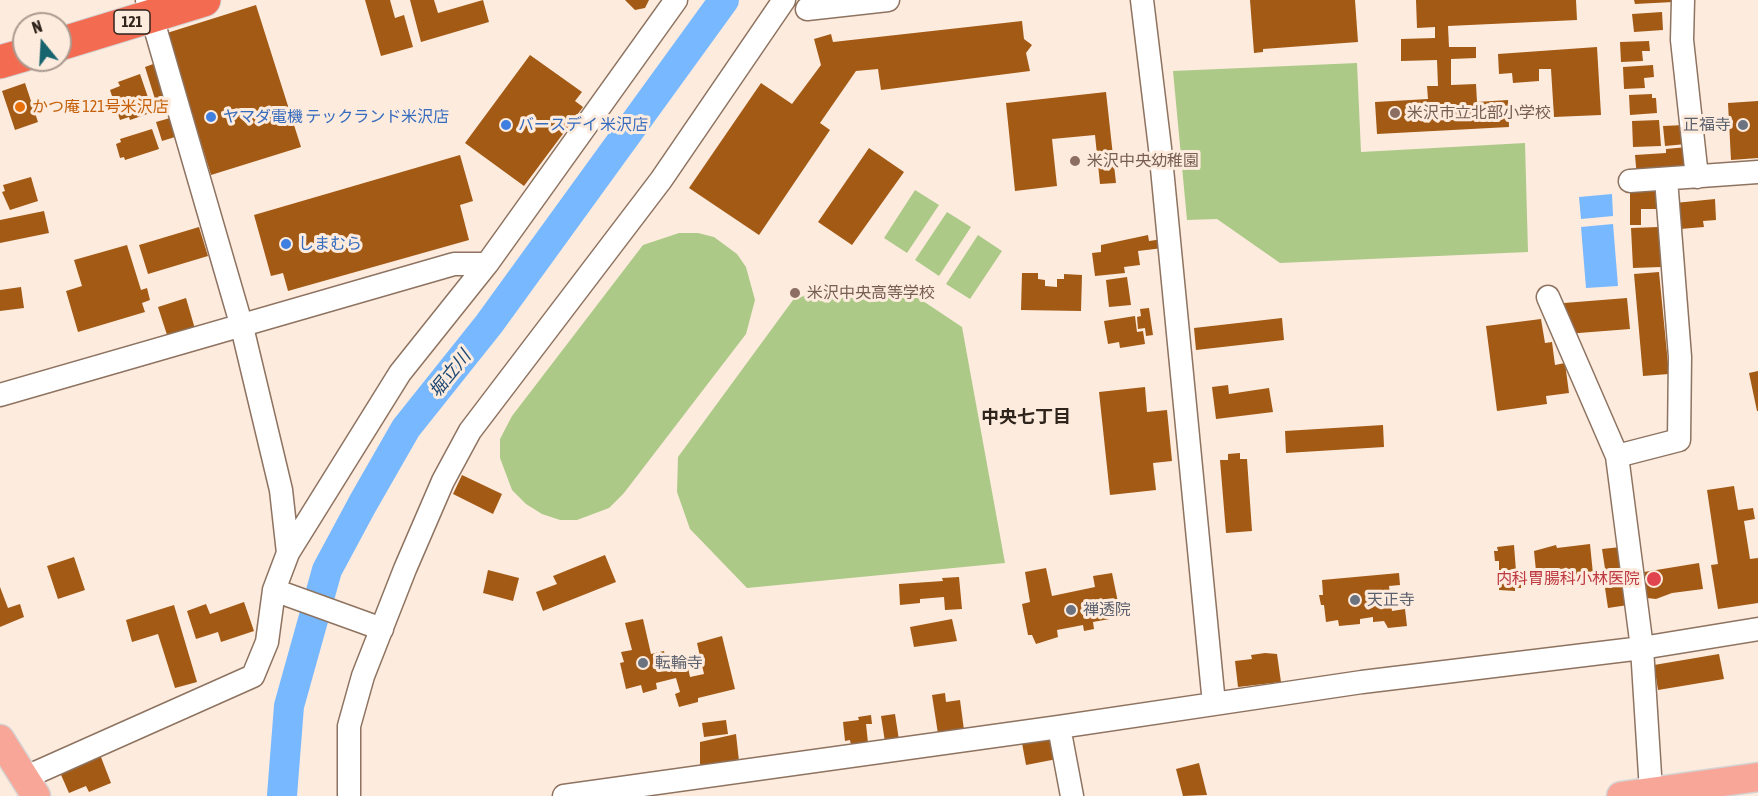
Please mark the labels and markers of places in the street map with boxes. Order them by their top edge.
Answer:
place label: かつ庵 121号米沢店 [32,97,169,117]
marker: かつ庵 121号米沢店 [13,100,27,114]
place label: 米沢市立北部小学校 [1407,103,1551,123]
marker: 米沢市立北部小学校 [1388,106,1402,120]
place label: ヤマダ電機 テックランド米沢店 [223,107,449,127]
marker: ヤマダ電機 テックランド米沢店 [204,110,218,124]
place label: バースデイ 米沢店 [518,115,648,135]
place label: 正福寺 [1683,115,1731,135]
marker: バースデイ 米沢店 [499,118,513,132]
marker: 正福寺 [1736,118,1750,132]
place label: 米沢中央幼稚園 [1087,151,1199,171]
marker: 米沢中央幼稚園 [1068,154,1082,168]
place label: しまむら [298,234,362,254]
marker: しまむら [279,237,293,251]
place label: 米沢中央高等学校 [807,283,935,303]
marker: 米沢中央高等学校 [788,286,802,300]
place label: 内科胃腸科小林医院 [1496,569,1640,589]
marker: 内科胃腸科小林医院 [1645,570,1663,588]
place label: 天正寺 [1367,590,1415,610]
marker: 天正寺 [1348,593,1362,607]
place label: 禅透院 [1083,600,1131,620]
marker: 禅透院 [1064,603,1078,617]
place label: 転輪寺 [655,653,703,673]
marker: 転輪寺 [636,656,650,670]

